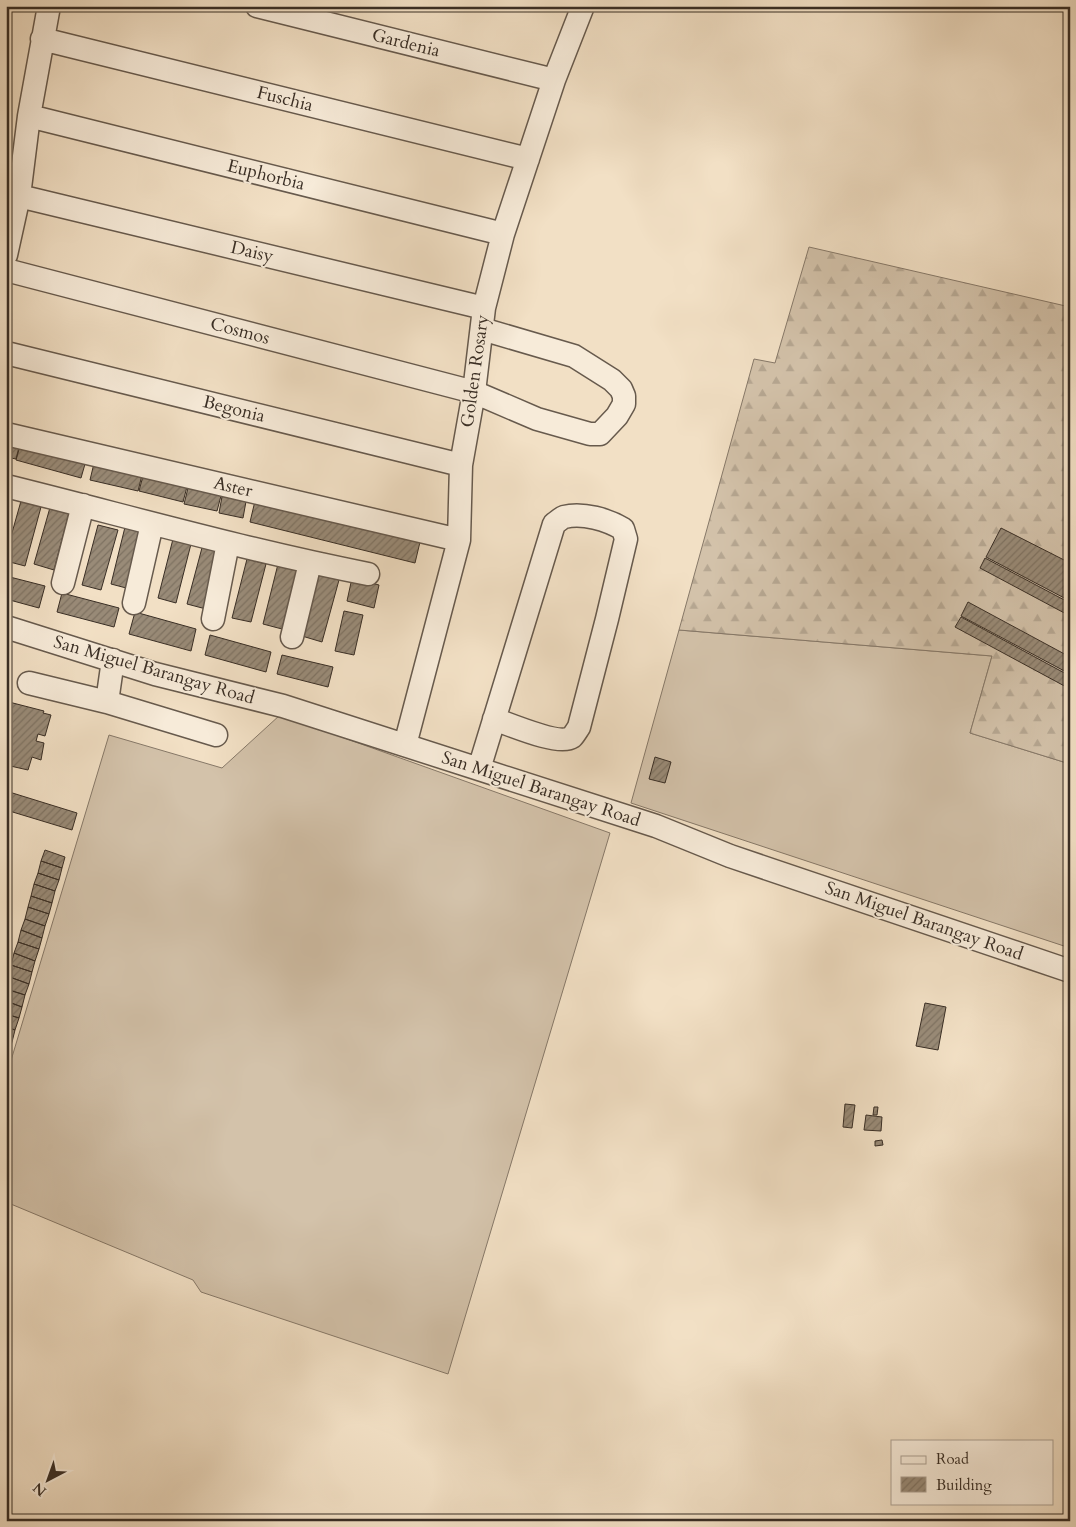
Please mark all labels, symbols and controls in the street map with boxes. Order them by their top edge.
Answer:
street label: Gardenia [369,22,443,64]
street label: Fuschia [254,80,316,118]
street label: Euphorbia [225,153,308,197]
street label: Daisy [228,235,276,269]
street label: Cosmos [208,311,272,351]
street label: Golden Rosary [455,313,495,429]
street label: Begonia [200,389,268,429]
street label: Aster [211,470,255,504]
street label: San Miguel Barangay Road [51,629,258,711]
street label: San Miguel Barangay Road [438,745,644,833]
street label: San Miguel Barangay Road [822,875,1027,967]
legend [891,1440,1054,1504]
text: Road [936,1449,969,1469]
north arrow [22,1454,72,1504]
text: Building [936,1475,992,1495]
text: N [29,1478,51,1501]

